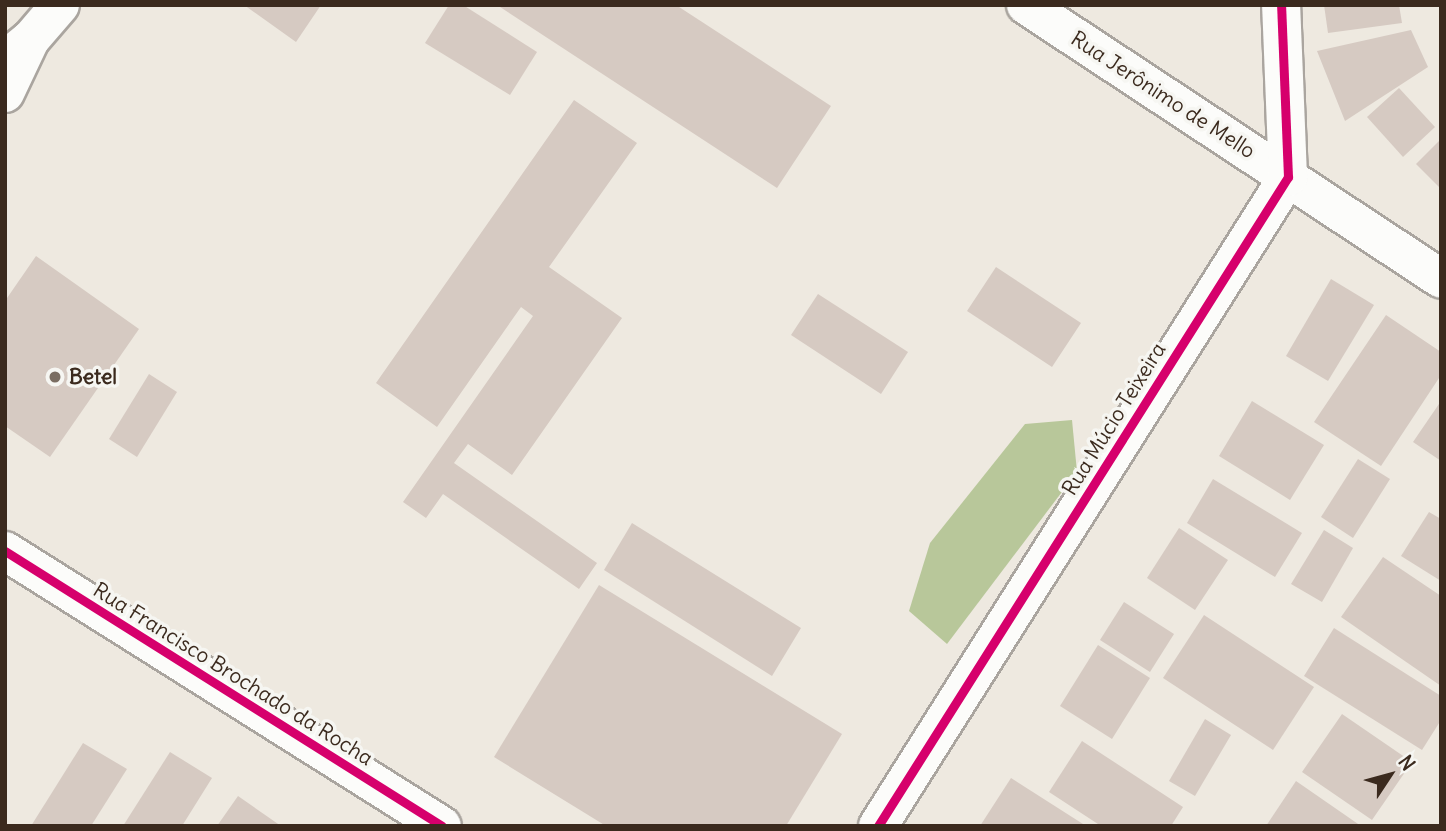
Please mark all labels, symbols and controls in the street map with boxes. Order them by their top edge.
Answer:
street label: Rua Jerônimo de Mello [1066,26,1260,164]
street label: Rua Múcio Teixeira [1057,338,1171,500]
place label: Betel [69,364,117,390]
marker: Betel [47,369,63,385]
street label: Rua Francisco Brochado da Rocha [88,577,378,771]
north arrow [1355,740,1425,810]
text: N [1393,750,1421,775]

